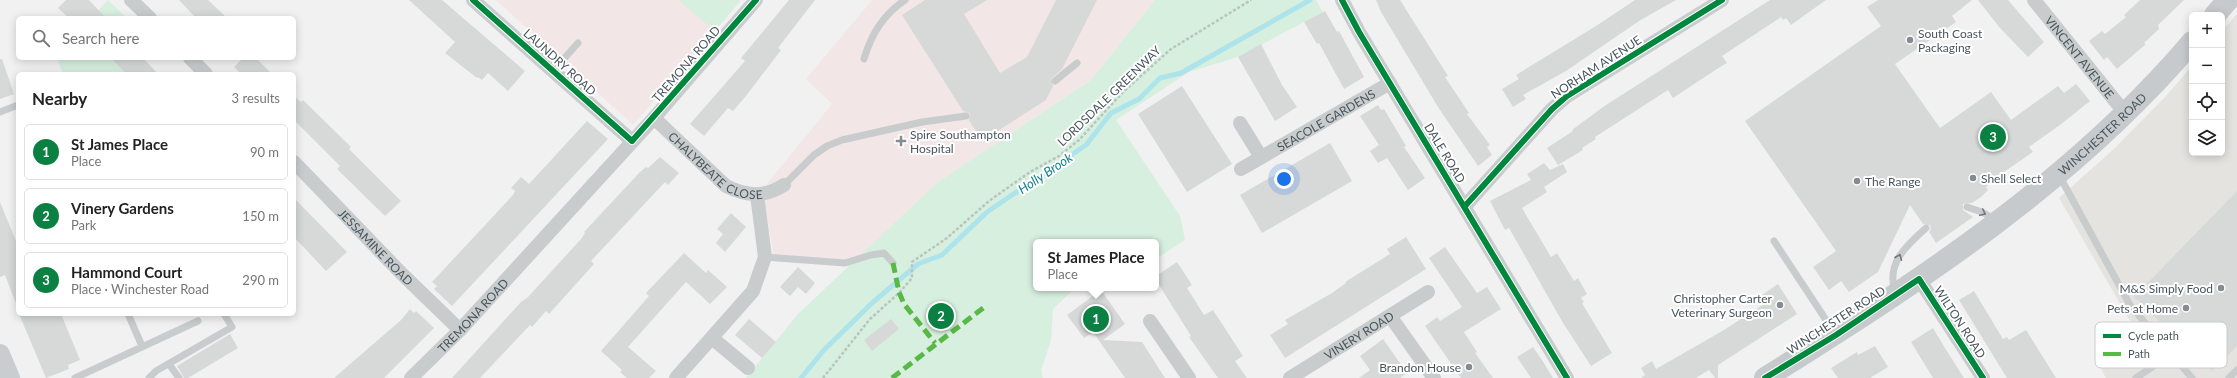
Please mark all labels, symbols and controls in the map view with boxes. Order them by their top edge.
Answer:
map controls [2189,12,2225,156]
button: + [2189,12,2225,48]
street label: VINCENT AVENUE [2042,13,2118,101]
search box [16,16,296,60]
street label: TREMONA ROAD [649,23,723,105]
street label: LAUNDRY ROAD [521,25,599,99]
place label: South Coast Packaging [1918,26,1983,55]
icon: search [30,27,52,49]
text: Search here [62,29,139,47]
street label: NORHAM AVENUE [1548,32,1644,102]
marker: South Coast Packaging [1905,35,1915,45]
street label: LORDSDALE GREENWAY [1054,42,1164,149]
button: − [2189,48,2225,84]
button: locate [2189,84,2225,120]
street label: SEACOLE GARDENS [1274,86,1378,154]
text: Nearby [32,88,87,109]
street label: WINCHESTER ROAD [2055,89,2149,178]
text: 3 results [232,90,280,106]
street label: DALE ROAD [1421,120,1469,186]
button: layers [2189,120,2225,156]
pin: 3 [1980,122,2006,152]
place label: Spire Southampton Hospital [910,127,1011,156]
street label: CHALYBEATE CLOSE [666,128,763,202]
text: St James Place [71,135,168,153]
marker: Spire Southampton Hospital [895,135,907,147]
text: 1 [42,144,50,160]
text: 90 m [250,144,279,160]
water label: Holly Brook [1015,149,1076,197]
text: Place [71,153,101,169]
your location [1274,169,1294,189]
place label: Shell Select [1981,171,2042,186]
marker: Shell Select [1968,173,1978,183]
place label: The Range [1865,174,1921,189]
marker: The Range [1852,176,1862,186]
text: Vinery Gardens [71,199,174,217]
street label: JESSAMINE ROAD [335,205,416,288]
text: 2 [42,208,50,224]
text: 150 m [242,208,279,224]
one-way arrow [1979,208,1986,216]
text: Park [71,217,96,233]
popup [1033,239,1159,291]
text: St James Place [1048,248,1145,266]
one-way arrow [1894,254,1902,262]
text: Hammond Court [71,263,182,281]
text: Place [1048,266,1078,282]
text: 3 [42,272,50,288]
text: 290 m [242,272,279,288]
street label: TREMONA ROAD [434,275,511,356]
text: Place · Winchester Road [71,281,209,297]
place label: M&S Simply Food [2119,281,2213,296]
street label: WINCHESTER ROAD [1784,283,1888,357]
street label: WILTON ROAD [1931,283,1989,361]
marker: M&S Simply Food [2216,283,2226,293]
place label: Christopher Carter Veterinary Surgeon [1671,291,1773,320]
marker: Christopher Carter Veterinary Surgeon [1775,300,1785,310]
pin: 2 [928,301,954,331]
place label: Pets at Home [2107,301,2178,316]
marker: Pets at Home [2181,303,2191,313]
pin: 1 [1083,304,1109,334]
street label: VINERY ROAD [1321,308,1396,362]
legend [2095,322,2227,368]
text: Cycle path [2128,329,2179,342]
text: Path [2128,347,2150,360]
place label: Brandon House [1379,360,1461,375]
marker: Brandon House [1464,362,1474,372]

